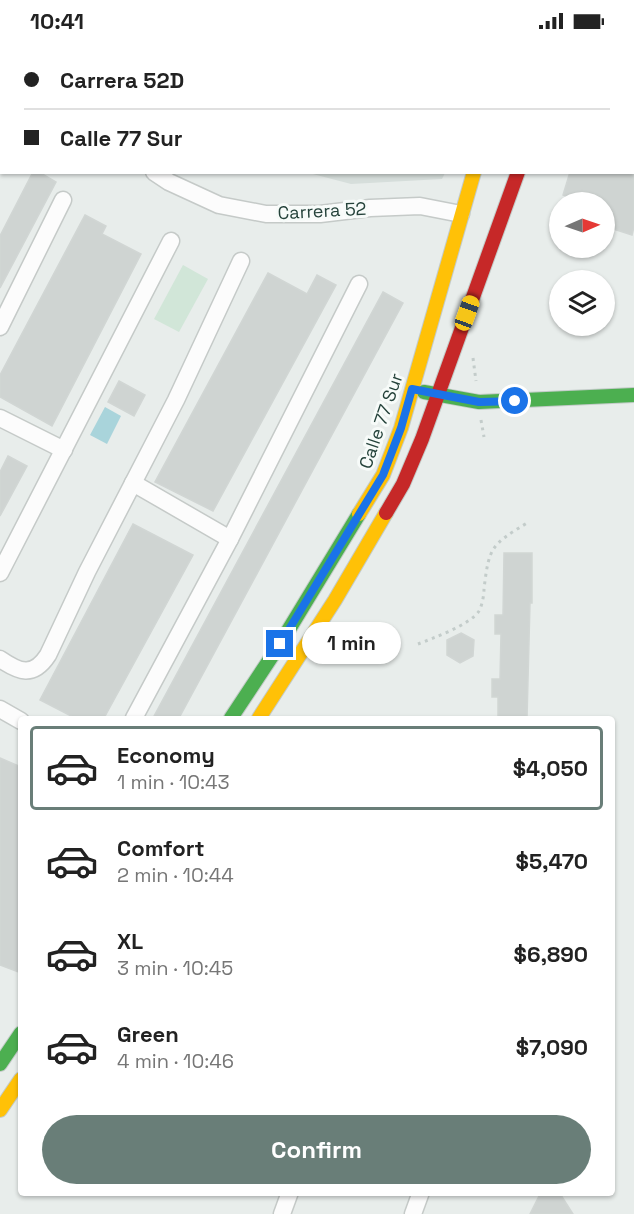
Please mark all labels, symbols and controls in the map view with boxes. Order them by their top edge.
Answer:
text: 10:41 [30,7,84,35]
text: Carrera 52D [60,66,184,94]
text: Calle 77 Sur [60,124,182,152]
north arrow [549,192,615,258]
map controls [549,192,615,336]
street label: Carrera 52 [277,197,367,224]
button: layers [549,270,615,336]
car [452,293,482,333]
street label: Calle 77 Sur [353,370,408,472]
route start [501,387,528,414]
callout: 1 min [301,623,400,665]
route end [266,630,293,657]
text: 1 min [327,630,376,656]
icon: car [45,741,99,795]
text: Economy [117,741,215,769]
text: $4,050 [513,754,588,782]
text: 1 min · 10:43 [117,769,230,795]
icon: car [45,834,99,888]
text: Comfort [117,834,205,862]
text: $5,470 [516,847,588,875]
text: 2 min · 10:44 [117,862,234,888]
icon: car [45,927,99,981]
text: XL [117,927,143,955]
text: $6,890 [514,940,588,968]
text: 3 min · 10:45 [117,955,233,981]
icon: car [45,1020,99,1074]
text: Green [117,1020,179,1048]
text: $7,090 [516,1033,588,1061]
text: 4 min · 10:46 [117,1048,234,1074]
button: Confirm [42,1115,591,1184]

